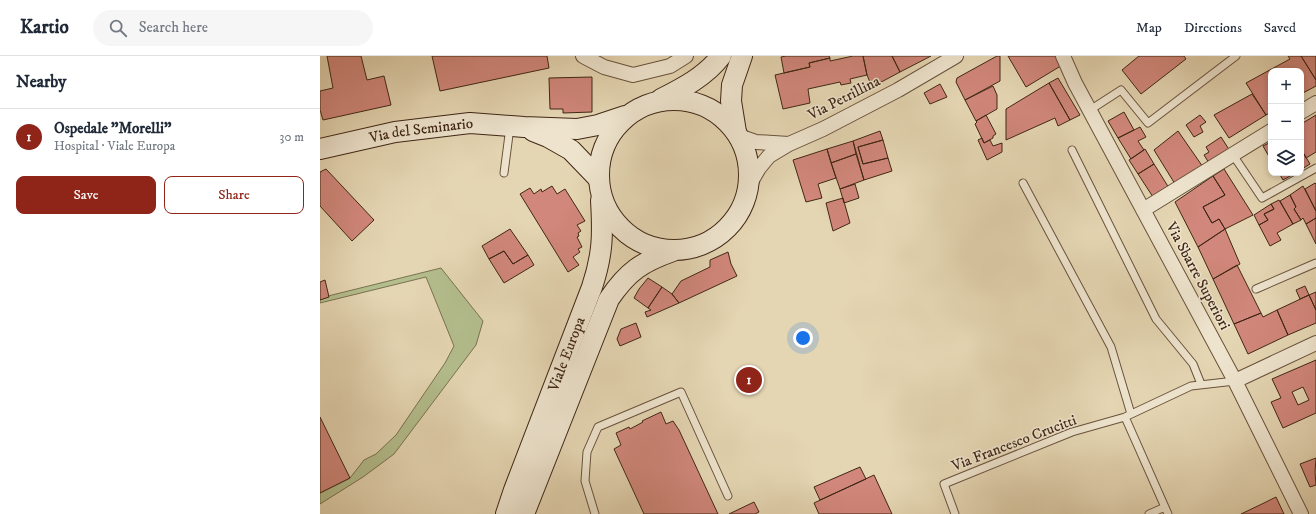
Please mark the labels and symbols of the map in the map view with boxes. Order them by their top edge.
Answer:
street label: Via Petrillina [804,71,884,125]
street label: Via del Seminario [366,113,474,147]
street label: Via Sbarre Superiori [1161,218,1235,333]
street label: Viale Europa [543,314,589,395]
your location [793,328,813,348]
pin: 1 [736,365,762,395]
street label: Via Francesco Crucitti [948,410,1079,476]

